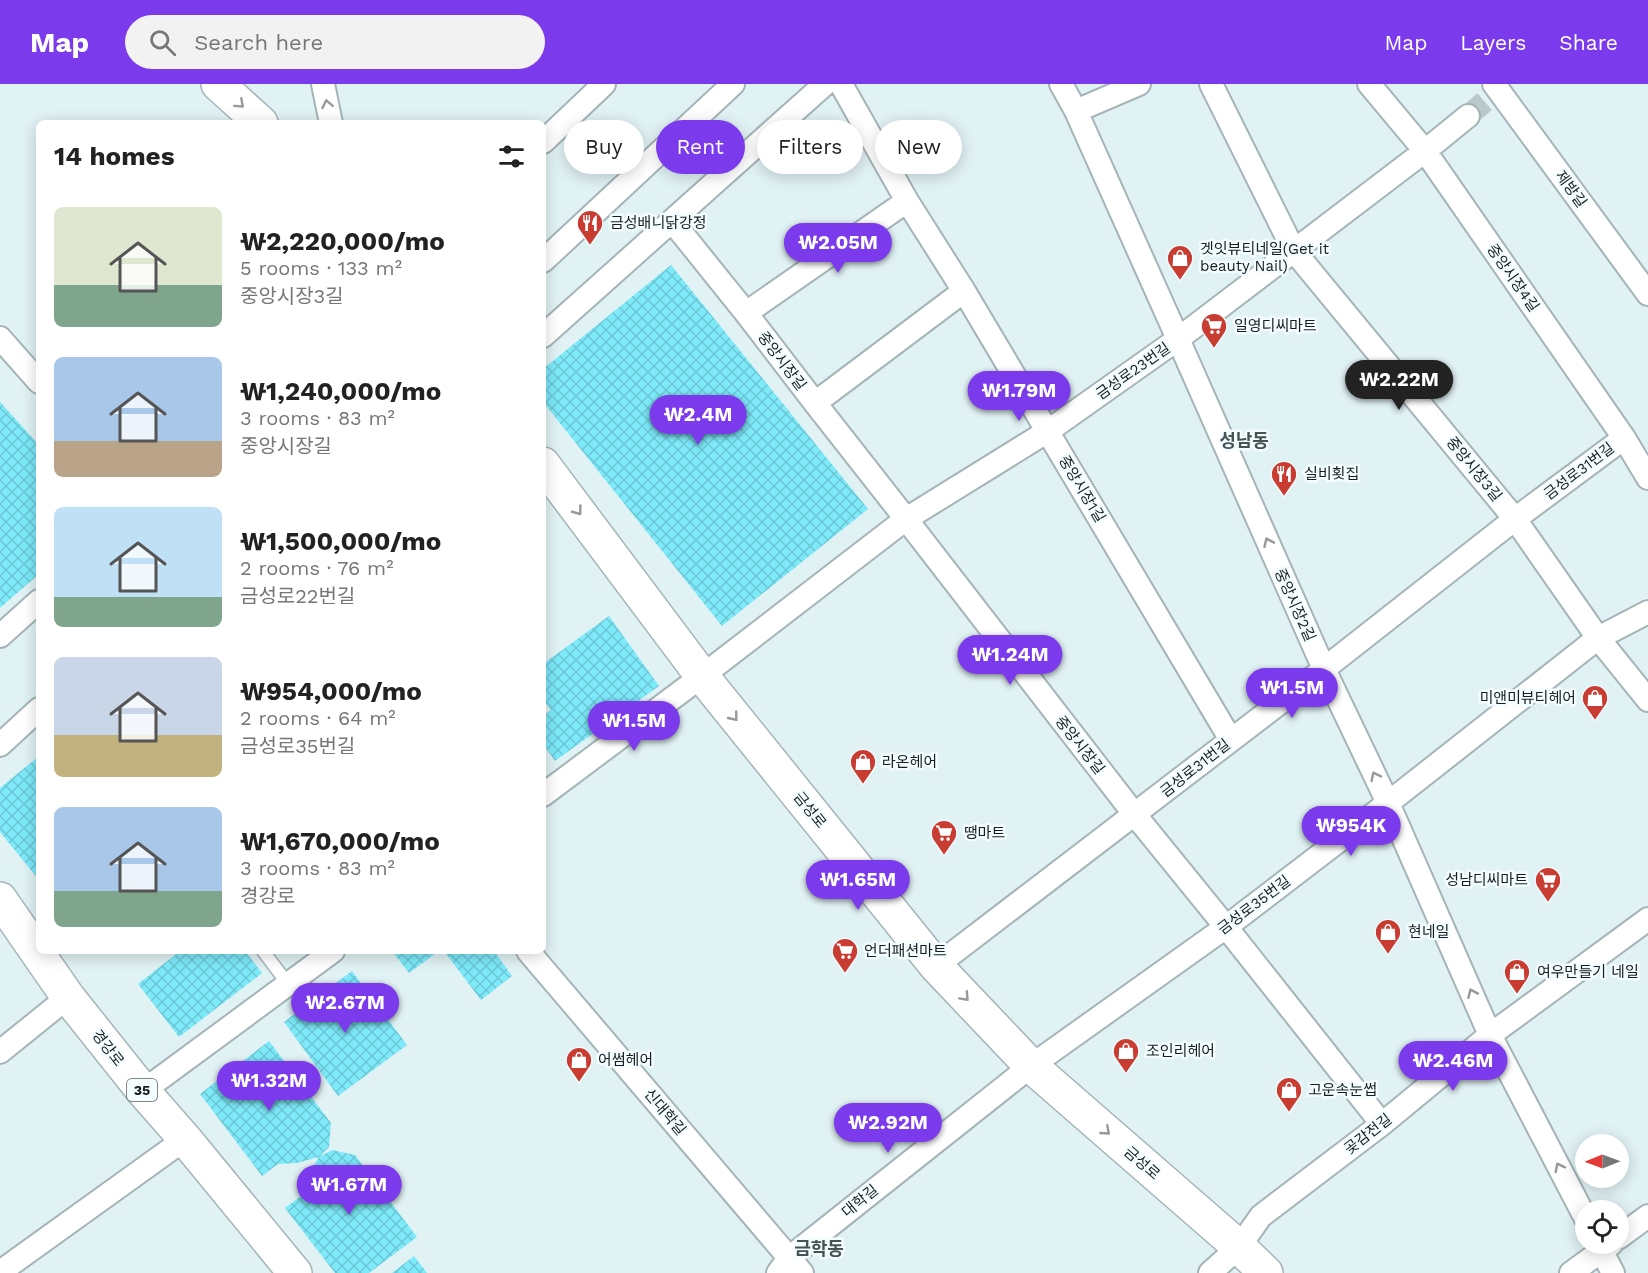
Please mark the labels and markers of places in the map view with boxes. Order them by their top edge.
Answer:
restaurant icon: 금성배니닭강정 [575,208,605,246]
place label: 금성배니닭강정 [610,214,707,232]
pin: ₩2.05M [789,223,887,274]
place label: 겟잇뷰티네일(Get it beauty Nail) [1200,240,1330,275]
shop icon: 겟잇뷰티네일(Get it beauty Nail) [1165,243,1195,281]
supermarket icon: 일영디씨마트 [1199,311,1229,349]
place label: 일영디씨마트 [1234,317,1317,335]
pin: ₩2.22M [1350,360,1448,411]
pin: ₩1.79M [970,371,1068,422]
pin: ₩2.4M [656,395,740,446]
restaurant icon: 실비횟집 [1269,459,1299,497]
place label: 실비횟집 [1304,465,1359,483]
pin: ₩1.24M [961,635,1059,686]
pin: ₩1.5M [1250,668,1334,719]
shop icon: 미앤미뷰티헤어 [1580,683,1610,721]
place label: 미앤미뷰티헤어 [1479,689,1576,707]
pin: ₩1.5M [592,701,676,752]
shop icon: 라온헤어 [848,747,878,785]
place label: 라온헤어 [882,753,937,771]
pin: ₩954K [1309,806,1393,857]
supermarket icon: 땡마트 [929,818,959,856]
place label: 땡마트 [964,824,1006,842]
pin: ₩1.65M [809,860,907,911]
supermarket icon: 성남디씨마트 [1533,865,1563,903]
place label: 성남디씨마트 [1445,871,1528,889]
shop icon: 현네일 [1373,917,1403,955]
place label: 현네일 [1408,923,1449,941]
supermarket icon: 언더패션마트 [830,936,860,974]
place label: 언더패션마트 [864,942,947,960]
shop icon: 여우만들기 네일 [1502,957,1532,995]
place label: 여우만들기 네일 [1537,963,1639,981]
pin: ₩2.67M [296,983,394,1034]
shop icon: 조인리헤어 [1111,1036,1141,1074]
pin: ₩2.46M [1404,1041,1502,1092]
place label: 조인리헤어 [1146,1042,1215,1060]
shop icon: 어썸헤어 [564,1045,594,1083]
place label: 어썸헤어 [598,1051,653,1069]
pin: ₩1.32M [220,1061,318,1112]
shop icon: 고운속눈썹 [1274,1075,1304,1113]
place label: 고운속눈썹 [1308,1081,1377,1099]
pin: ₩2.92M [839,1103,937,1154]
pin: ₩1.67M [300,1165,398,1216]

